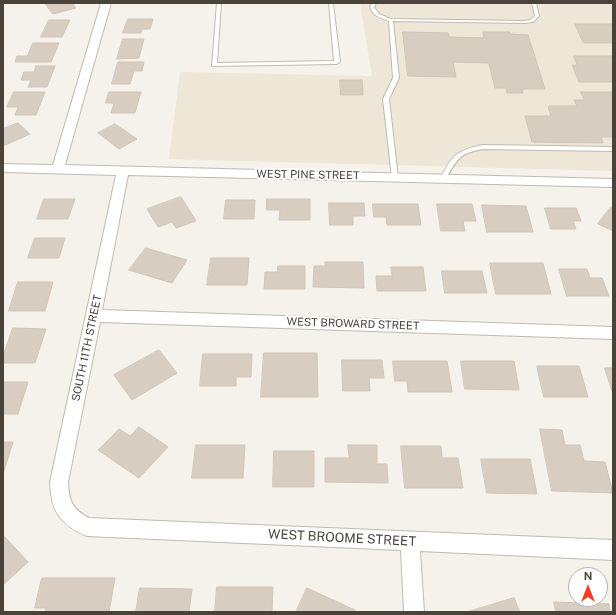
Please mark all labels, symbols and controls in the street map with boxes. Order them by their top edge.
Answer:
street label: WEST PINE STREET [256,168,360,182]
street label: SOUTH 11TH STREET [69,293,105,403]
street label: WEST BROWARD STREET [286,315,420,333]
street label: WEST BROOME STREET [268,526,416,550]
north arrow [568,567,608,607]
text: N [584,570,592,582]

